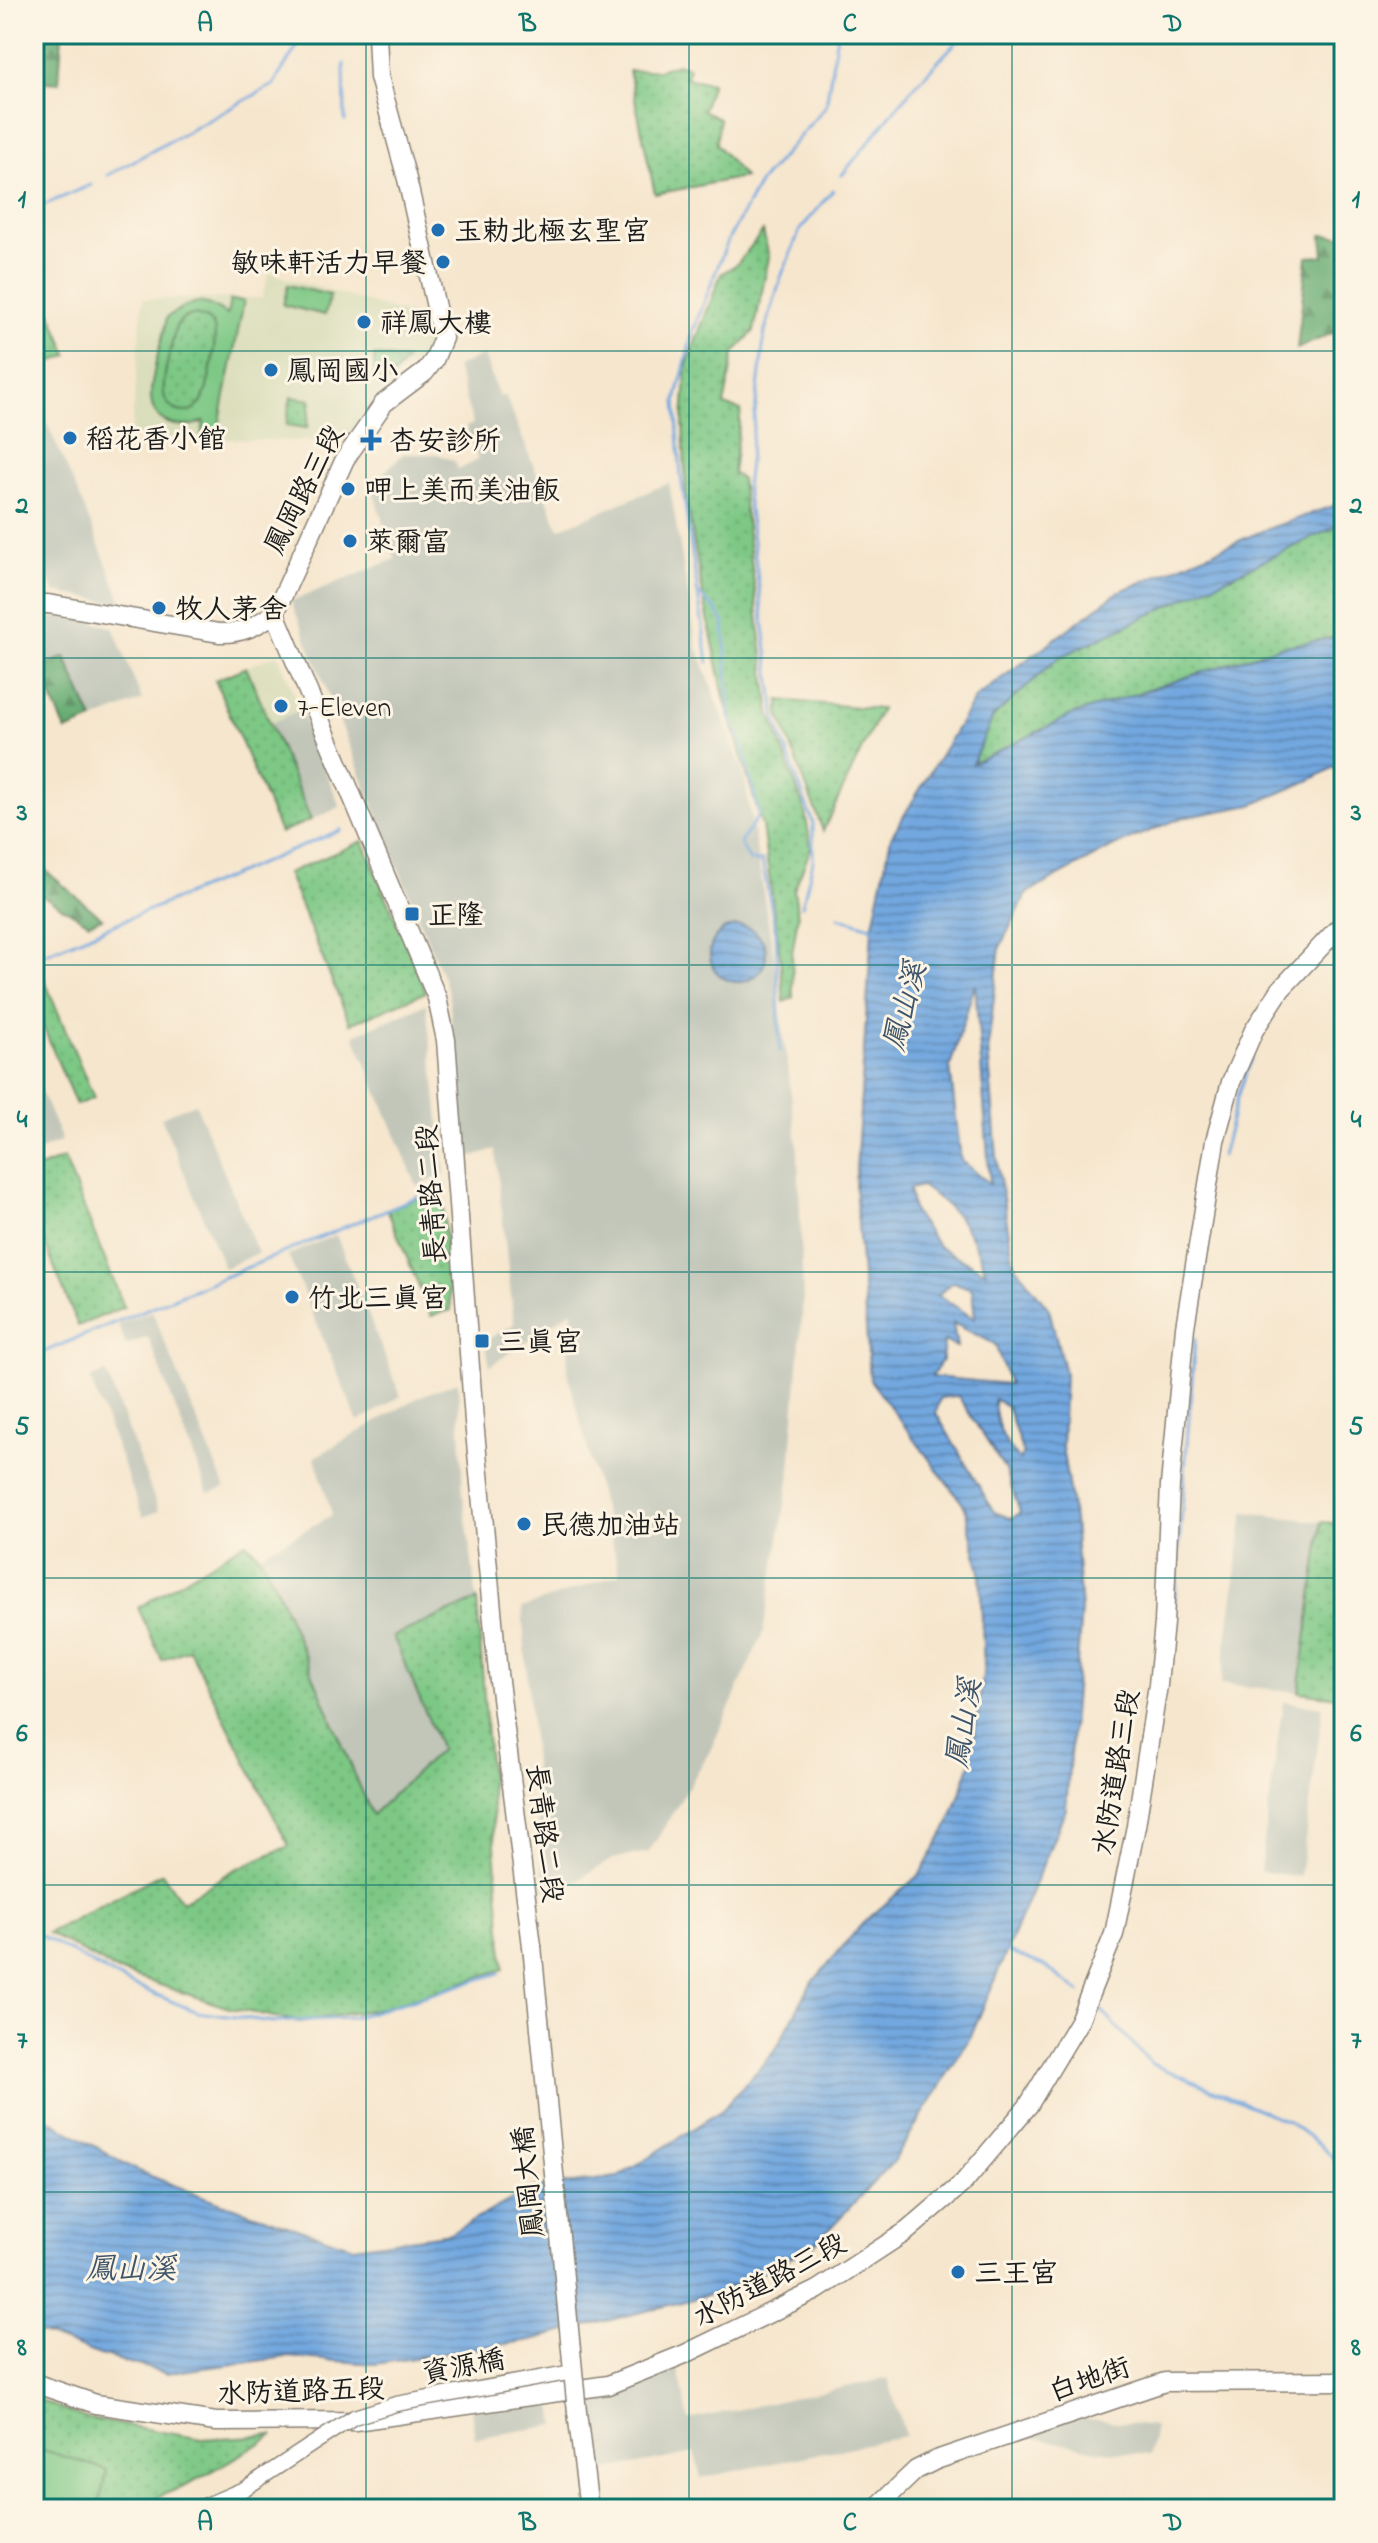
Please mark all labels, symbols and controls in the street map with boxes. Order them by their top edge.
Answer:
text: A [197,6,213,44]
text: B [518,6,537,44]
text: C [843,6,857,44]
text: D [1162,6,1183,44]
text: 1 [18,182,27,220]
text: 1 [1352,182,1361,220]
place label: 玉勅北極玄聖宮 [454,213,650,254]
marker: 玉勅北極玄聖宮 [429,221,447,239]
place label: 敏味軒活力早餐 [231,245,427,286]
marker: 敏味軒活力早餐 [434,253,452,271]
place label: 祥鳳大樓 [380,305,492,346]
marker: 祥鳳大樓 [355,313,373,331]
place label: 鳳岡國小 [287,353,399,394]
marker: 鳳岡國小 [262,361,280,379]
street label: 鳳岡路三段 [256,419,356,562]
place label: 稻花香小館 [86,421,226,462]
place label: 杏安診所 [389,423,501,464]
marker: 稻花香小館 [61,429,79,447]
marker: 杏安診所 [360,429,382,451]
place label: 呷上美而美油飯 [364,472,560,513]
marker: 呷上美而美油飯 [339,480,357,498]
text: 2 [15,488,29,526]
text: 2 [1349,488,1363,526]
place label: 萊爾富 [366,524,450,565]
marker: 萊爾富 [341,532,359,550]
place label: 牧人茅舍 [175,591,287,632]
marker: 牧人茅舍 [150,599,168,617]
place label: 7-Eleven [297,689,391,730]
marker: 7-Eleven [272,697,290,715]
text: 3 [16,795,28,833]
text: 3 [1350,795,1362,833]
place label: 正隆 [428,897,484,938]
marker: 正隆 [403,905,421,923]
water label: 鳳山溪 [874,956,940,1057]
text: 4 [17,1102,28,1140]
text: 4 [1351,1102,1362,1140]
street label: 長青路二段 [408,1122,459,1265]
place label: 竹北三真宮 [308,1280,448,1321]
marker: 竹北三真宮 [283,1288,301,1306]
place label: 三真宫 [498,1324,582,1365]
marker: 三真宫 [473,1332,491,1350]
text: 5 [15,1409,30,1447]
text: 5 [1349,1409,1364,1447]
place label: 民德加油站 [540,1507,680,1548]
marker: 民德加油站 [515,1515,533,1533]
water label: 鳳山溪 [937,1674,995,1772]
street label: 水防道路三段 [1085,1686,1152,1859]
text: 6 [16,1716,28,1754]
text: 6 [1350,1716,1362,1754]
street label: 長青路二段 [514,1761,571,1905]
text: 7 [17,2023,28,2061]
text: 7 [1351,2023,1362,2061]
street label: 鳳岡大橋 [504,2124,557,2239]
street label: 水防道路三段 [687,2225,854,2340]
water label: 鳳山溪 [85,2249,178,2293]
place label: 三王宮 [974,2255,1058,2296]
marker: 三王宮 [949,2263,967,2281]
text: 8 [16,2330,27,2368]
text: 8 [1350,2330,1361,2368]
street label: 資源橋 [419,2340,509,2397]
street label: 白地街 [1044,2348,1137,2414]
street label: 水防道路五段 [216,2370,386,2417]
text: A [197,2505,213,2543]
text: B [518,2505,537,2543]
text: C [843,2505,857,2543]
text: D [1162,2505,1183,2543]

